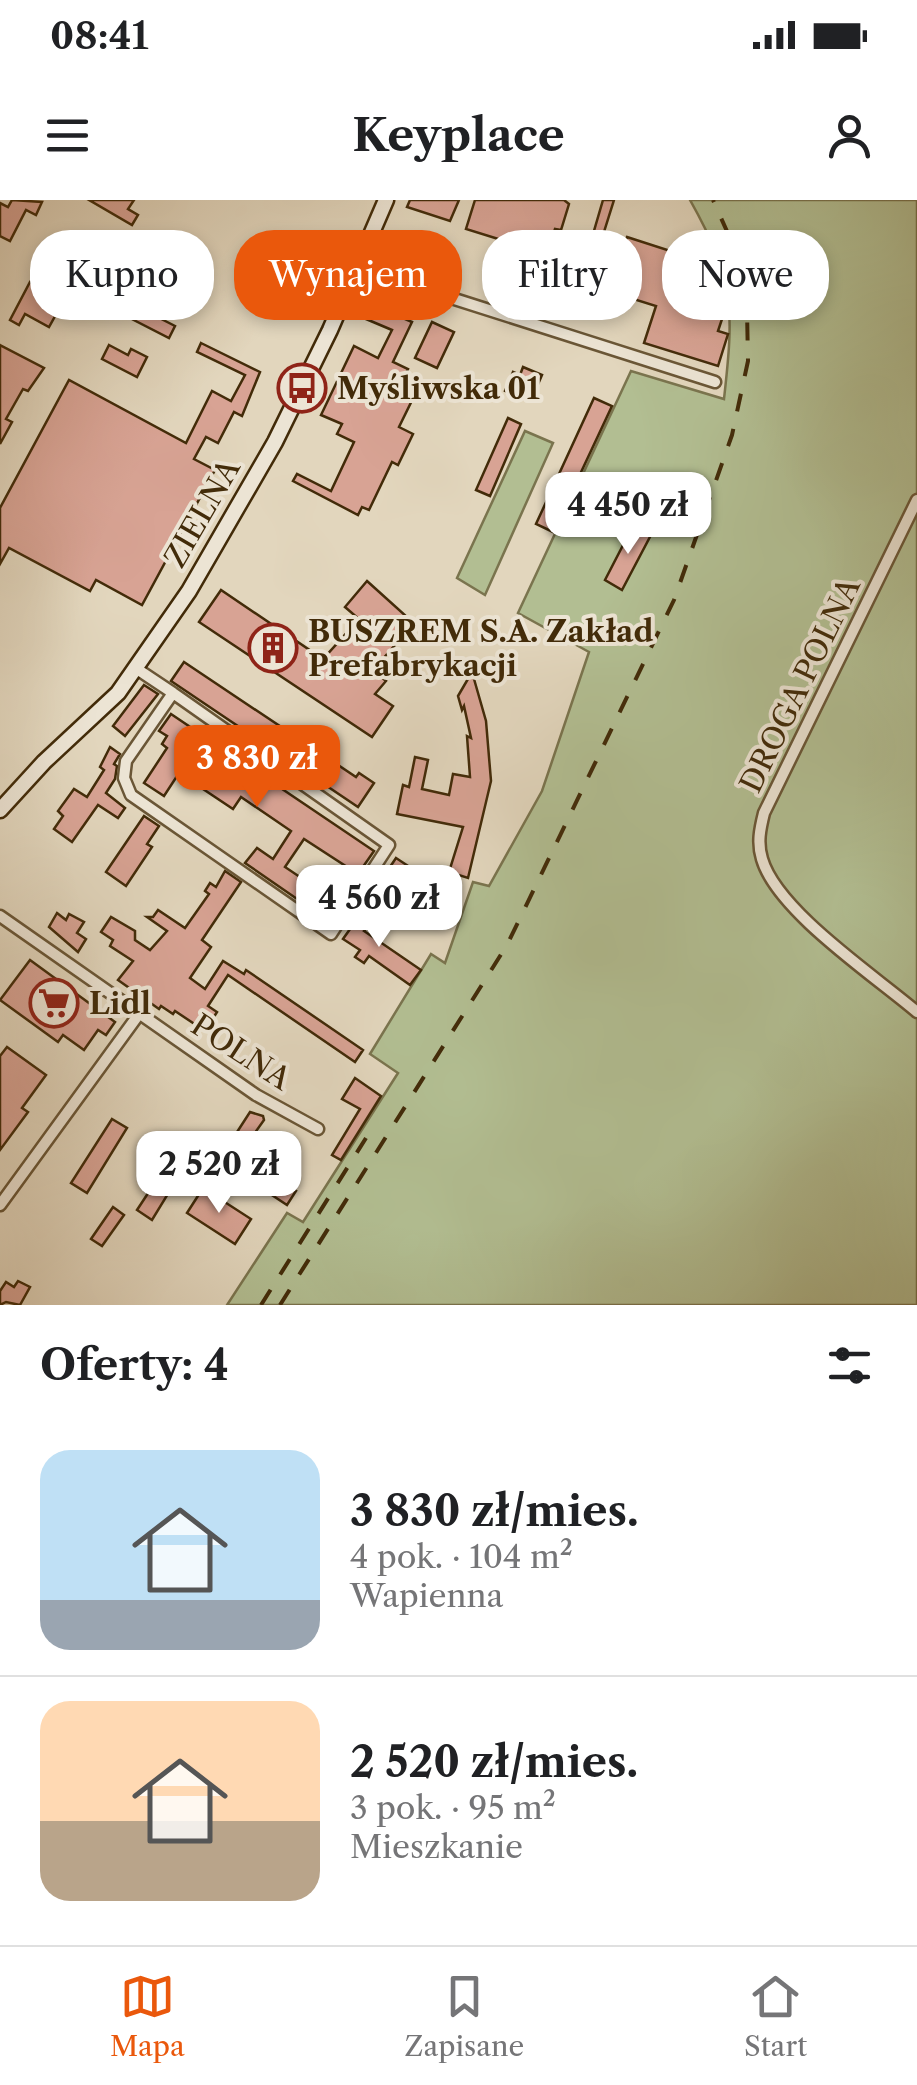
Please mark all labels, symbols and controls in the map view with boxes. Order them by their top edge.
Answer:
text: 08:41 [50,12,149,59]
text: Keyplace [352,107,565,163]
icon: menu [40,108,95,163]
icon: person [822,108,877,163]
chip: Kupno [30,230,214,320]
chip: Wynajem [234,230,462,320]
chip: Filtry [482,230,642,320]
chip: Nowe [662,230,829,320]
bus stop icon: Myśliwska 01 [276,362,328,414]
place label: Myśliwska 01 [337,370,540,407]
street label: ZIELNA [156,452,248,574]
pin: 4 450 zł [525,472,731,557]
text: 4 450 zł [567,485,689,524]
street label: DROGA POLNA [732,571,868,798]
place label: BUSZREM S.A. Zakład Prefabrykacji [308,613,653,684]
building icon: BUSZREM S.A. Zakład Prefabrykacji [247,622,299,674]
pin: 3 830 zł [154,725,360,810]
text: 3 830 zł [196,738,318,777]
pin: 4 560 zł [276,865,482,950]
text: 4 560 zł [318,878,440,917]
supermarket icon: Lidl [28,977,80,1029]
place label: Lidl [89,985,151,1022]
street label: POLNA [184,1006,298,1098]
pin: 2 520 zł [116,1131,322,1216]
text: 2 520 zł [158,1144,280,1183]
icon: filters [822,1338,877,1393]
text: Oferty: 4 [40,1339,229,1391]
text: 3 830 zł/mies. [350,1485,639,1537]
icon: home [120,1490,240,1610]
text: 4 pok. · 104 m² [350,1537,573,1576]
text: Wapienna [350,1576,503,1615]
text: 2 520 zł/mies. [350,1736,638,1788]
icon: home [120,1741,240,1861]
text: 3 pok. · 95 m² [350,1788,556,1827]
text: Mieszkanie [350,1827,523,1866]
tab: Mapa [110,1969,185,2063]
tab: Zapisane [405,1969,524,2063]
tab: Start [744,1969,807,2063]

